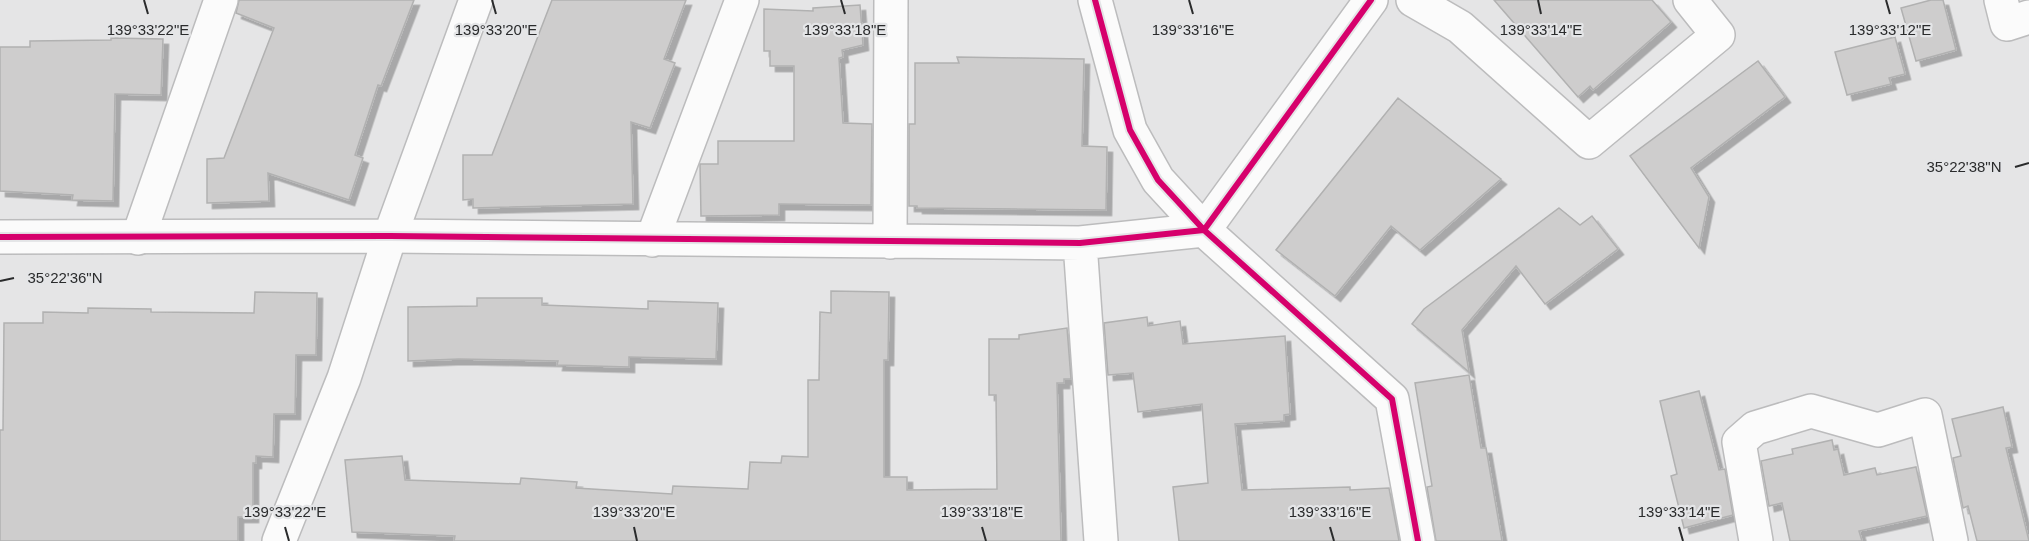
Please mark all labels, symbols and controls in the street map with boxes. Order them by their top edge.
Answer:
text: 139°33'22"E [107,21,189,38]
text: 139°33'20"E [455,21,537,38]
text: 139°33'18"E [804,21,886,38]
text: 139°33'16"E [1152,21,1234,38]
text: 139°33'14"E [1500,21,1582,38]
text: 139°33'12"E [1849,21,1931,38]
text: 35°22'38"N [1926,158,2002,175]
text: 35°22'36"N [27,269,103,286]
text: 139°33'22"E [244,503,326,520]
text: 139°33'20"E [593,503,675,520]
text: 139°33'18"E [941,503,1023,520]
text: 139°33'16"E [1289,503,1371,520]
text: 139°33'14"E [1638,503,1720,520]

